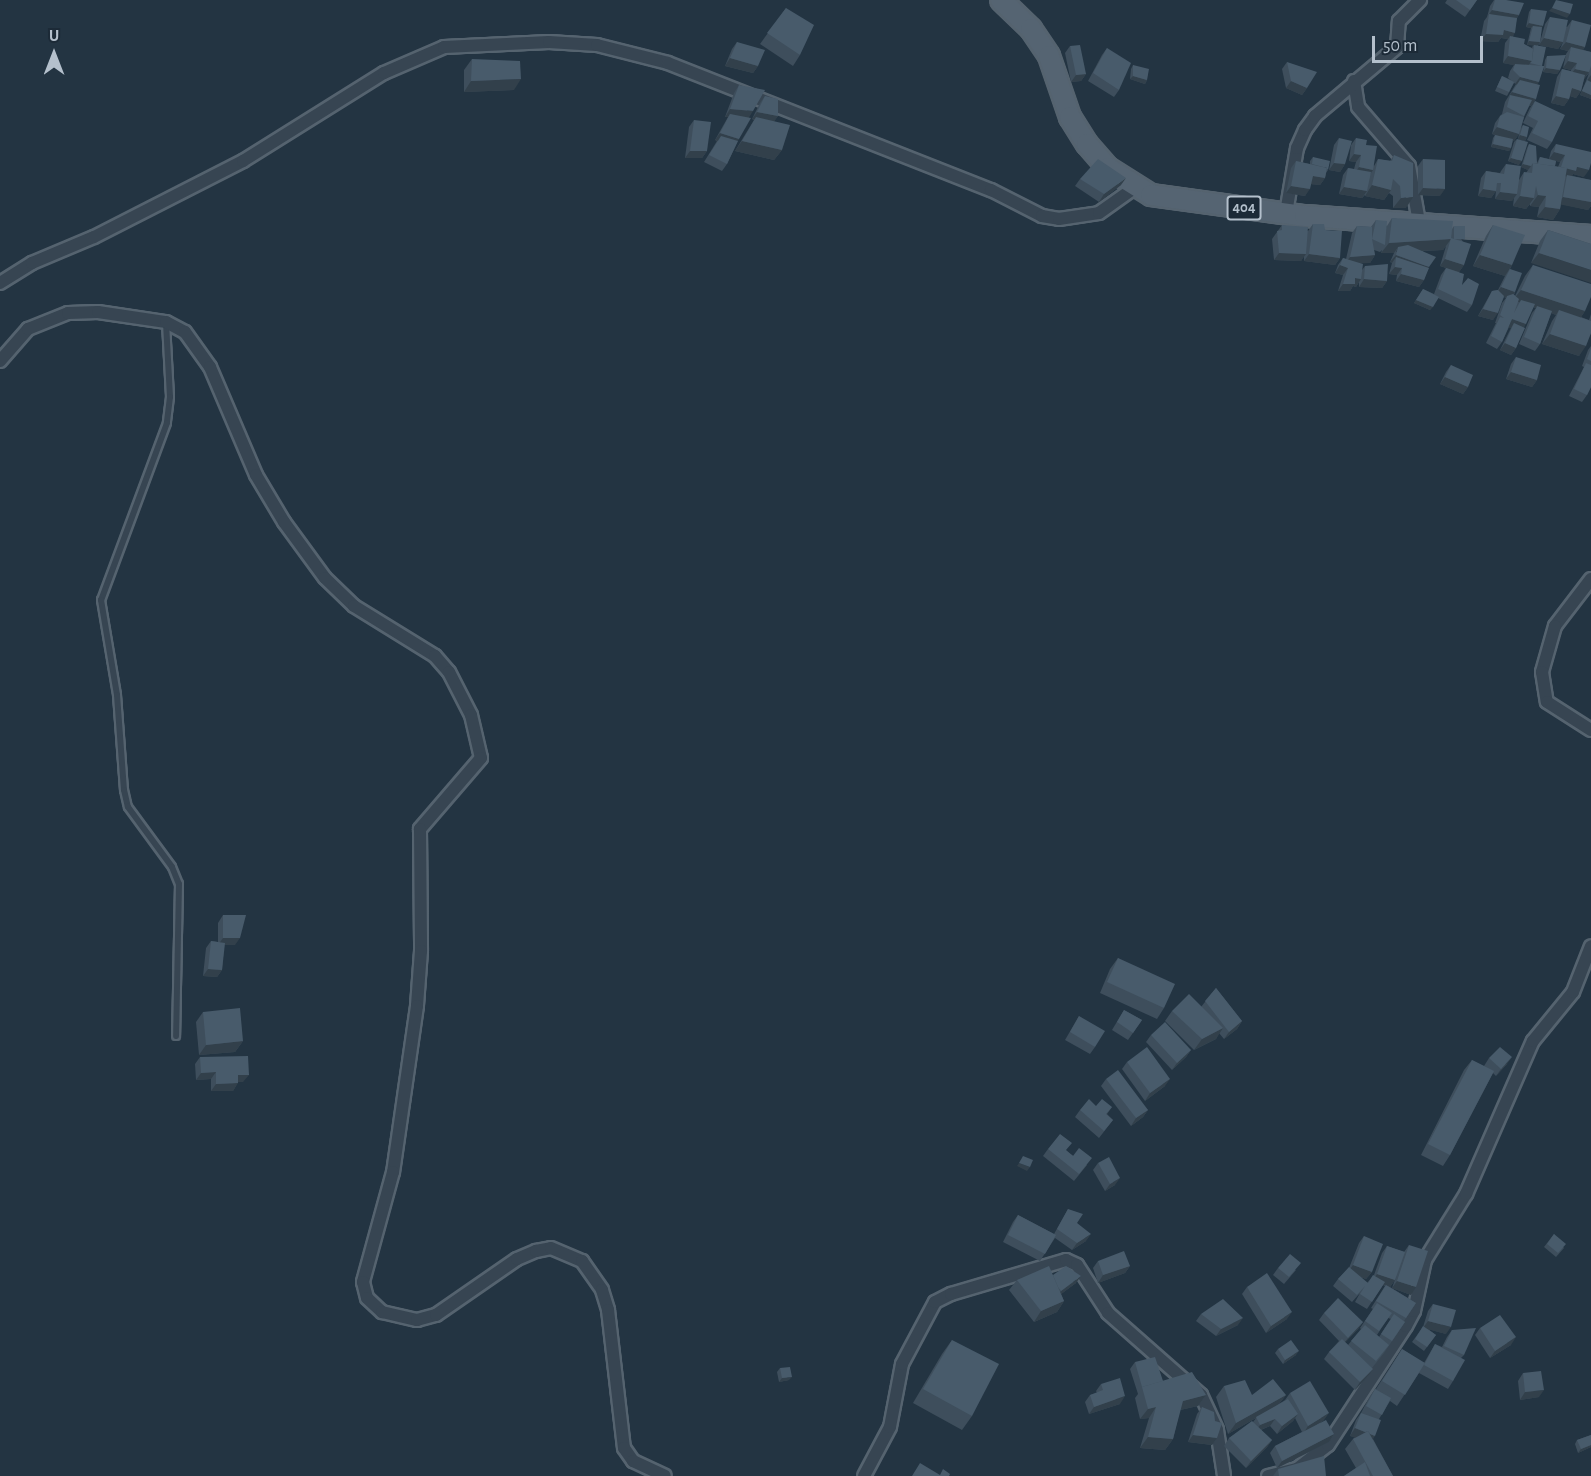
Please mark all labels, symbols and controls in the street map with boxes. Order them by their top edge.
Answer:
north arrow [24,24,84,84]
scale bar [1375,24,1486,62]
text: U [49,28,59,44]
text: 50 m [1383,37,1417,55]
road number: 404 [1226,196,1262,220]

